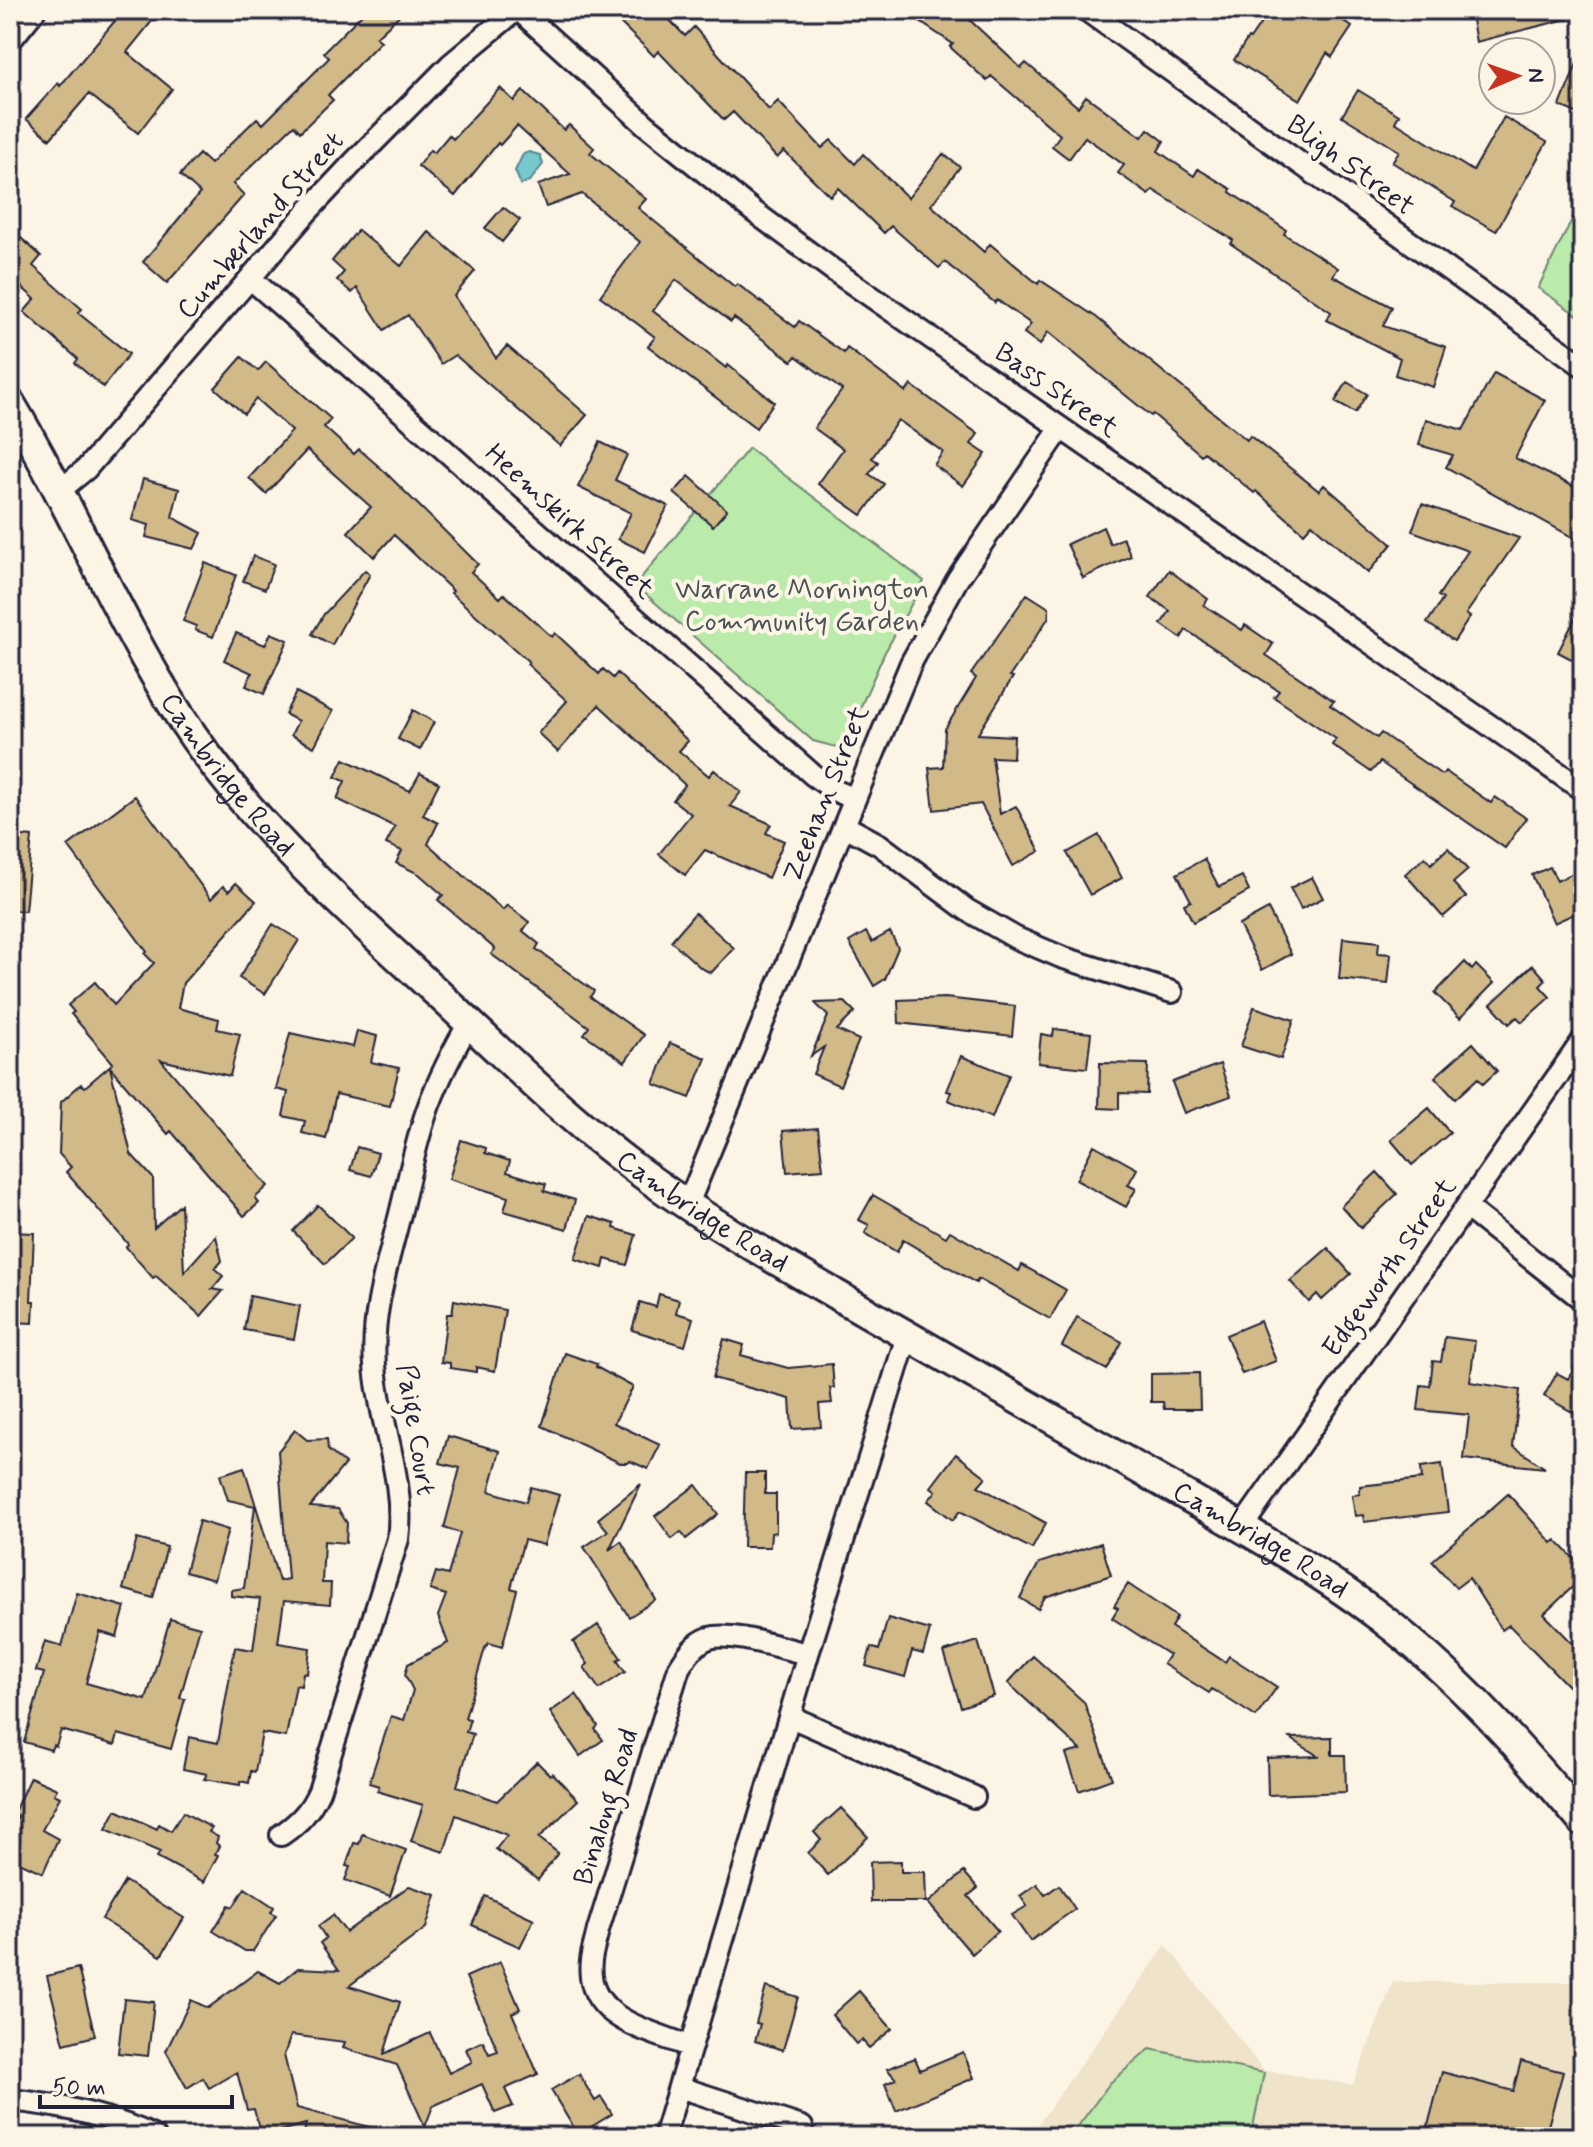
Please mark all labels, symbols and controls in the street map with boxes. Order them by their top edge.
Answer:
north arrow [1477,36,1557,116]
text: N [1521,68,1549,83]
street label: Bligh Street [1278,107,1422,225]
street label: Cumberland Street [169,124,353,328]
street label: Bass Street [987,335,1126,448]
street label: Heemskirk Street [476,436,662,608]
park label: Warrane Mornington Community Garden [675,572,929,641]
street label: Cambridge Road [151,686,303,865]
street label: Zeehan Street [775,700,879,888]
street label: Cambridge Road [608,1142,795,1282]
street label: Edgeworth Street [1314,1171,1468,1367]
street label: Paige Court [383,1362,444,1499]
street label: Cambridge Road [1166,1473,1356,1607]
street label: Binalong Road [566,1724,651,1891]
scale bar [40,2059,232,2109]
text: 50 m [52,2073,106,2104]

